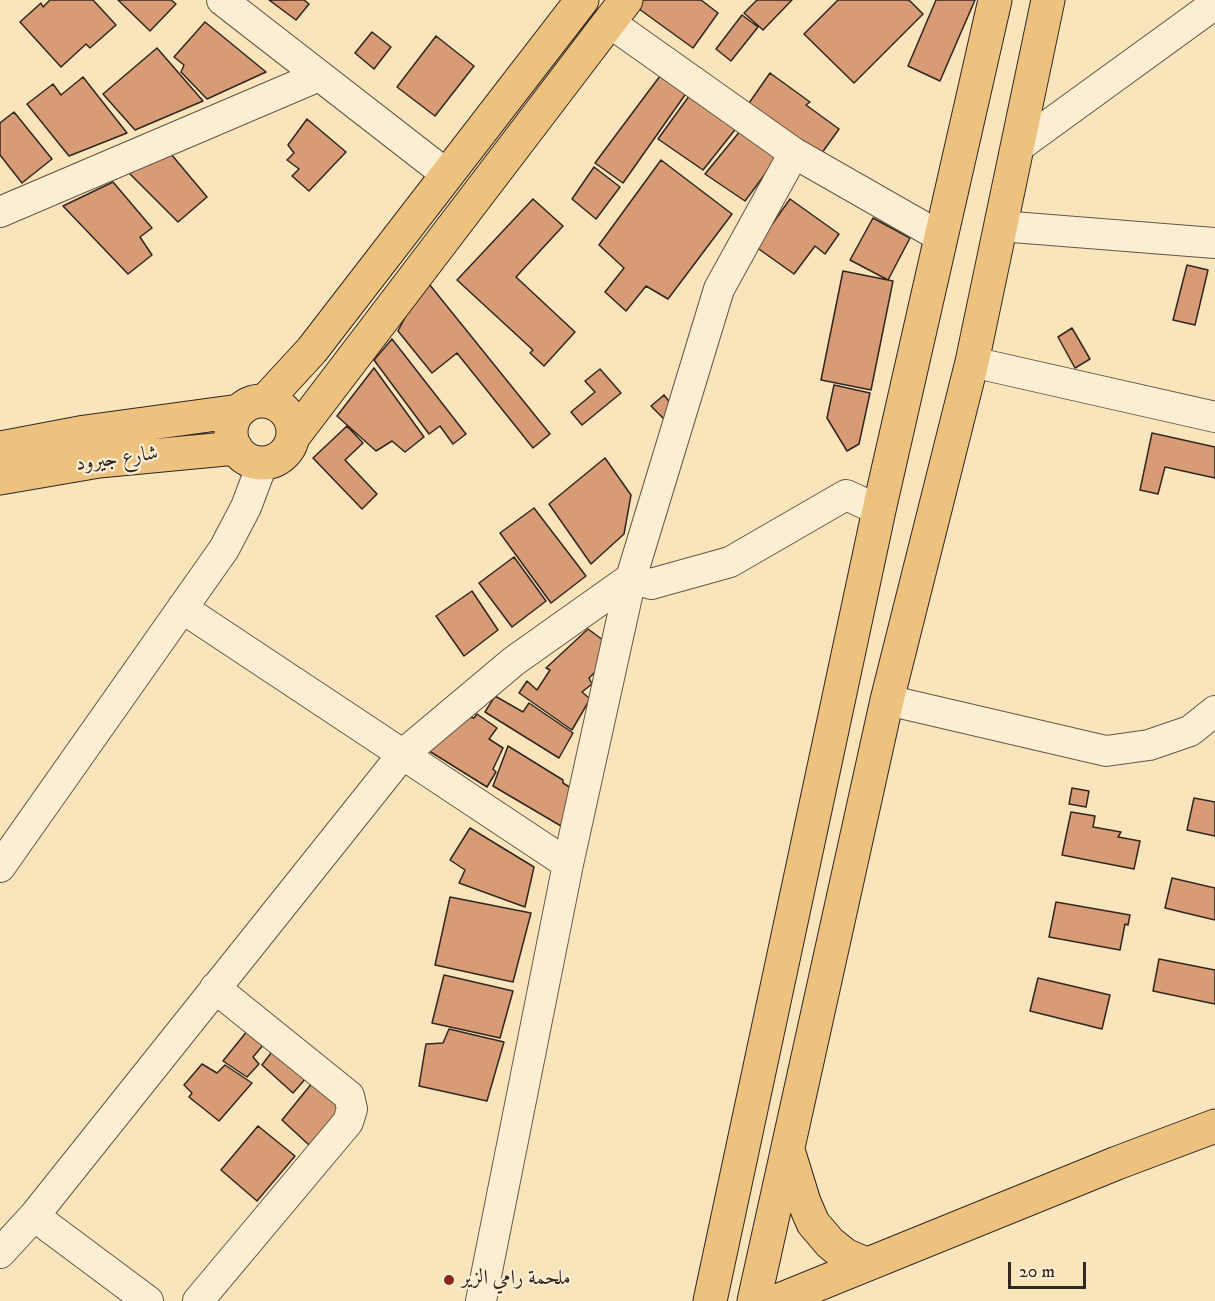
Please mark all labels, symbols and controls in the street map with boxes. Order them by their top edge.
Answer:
street label: شارع جيرود [74,442,160,478]
scale bar [1011,1250,1089,1288]
text: 20 m [1019,1261,1055,1283]
place label: ملحمة رامي الزير [461,1267,571,1293]
marker: ملحمة رامي الزير [442,1273,456,1287]

